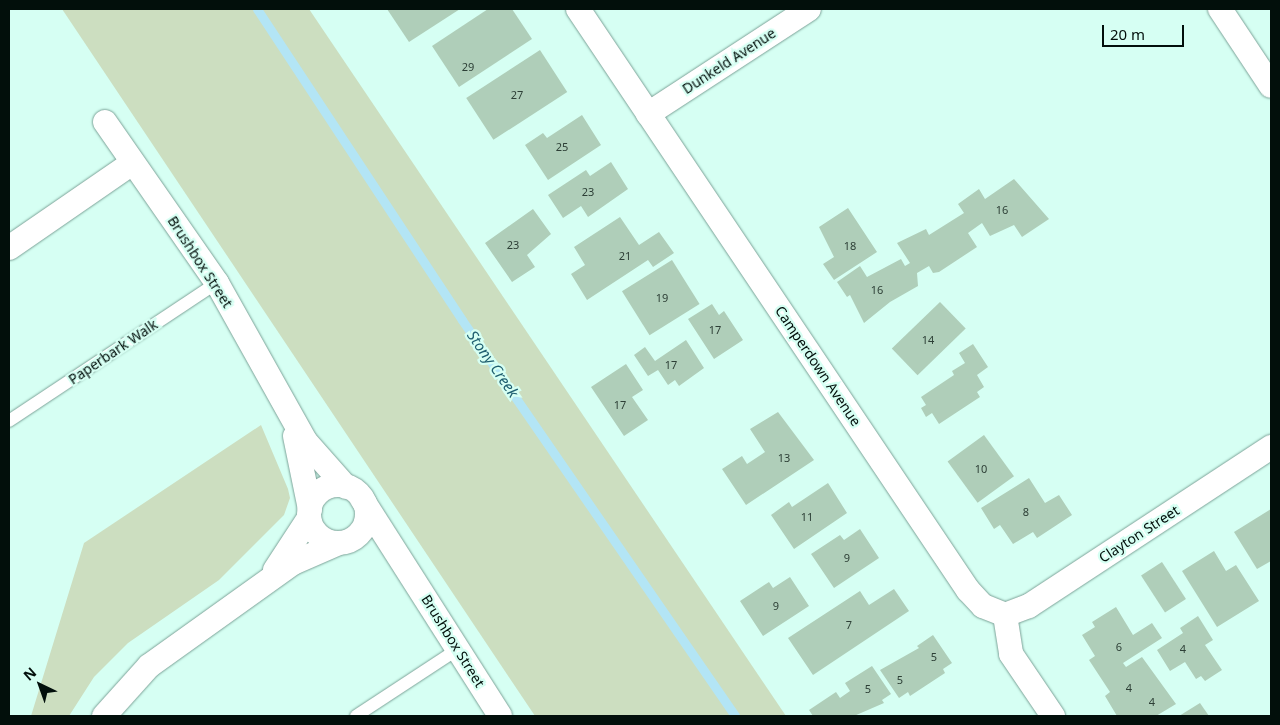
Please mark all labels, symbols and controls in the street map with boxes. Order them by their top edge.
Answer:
scale bar [1105,15,1188,47]
text: 20 m [1110,24,1145,44]
street label: Dunkeld Avenue [679,25,779,97]
house number: 29 [462,60,474,74]
house number: 27 [511,88,523,102]
house number: 25 [556,140,568,154]
house number: 23 [582,185,594,199]
house number: 16 [996,203,1008,217]
street label: Brushbox Street [164,213,236,311]
house number: 23 [507,238,519,252]
house number: 18 [844,239,856,253]
house number: 21 [619,249,631,263]
house number: 16 [871,283,883,297]
house number: 19 [656,291,668,305]
street label: Camperdown Avenue [772,303,864,429]
street label: Paperbark Walk [65,316,161,388]
house number: 17 [709,323,721,337]
water label: Stony Creek [463,327,523,401]
house number: 14 [922,333,934,347]
house number: 17 [665,358,677,372]
house number: 17 [614,398,626,412]
house number: 13 [778,451,790,465]
house number: 10 [975,462,987,476]
street label: Clayton Street [1096,502,1182,566]
house number: 8 [1023,505,1029,519]
house number: 11 [801,510,813,524]
house number: 9 [844,551,850,565]
street label: Brushbox Street [418,592,488,690]
house number: 9 [773,599,779,613]
house number: 7 [846,618,852,632]
house number: 6 [1116,640,1122,654]
house number: 4 [1180,642,1186,656]
house number: 5 [931,650,937,664]
north arrow [15,660,65,710]
text: N [19,663,40,684]
house number: 5 [897,673,903,687]
house number: 4 [1126,681,1132,695]
house number: 5 [865,682,871,696]
house number: 4 [1149,695,1155,709]

